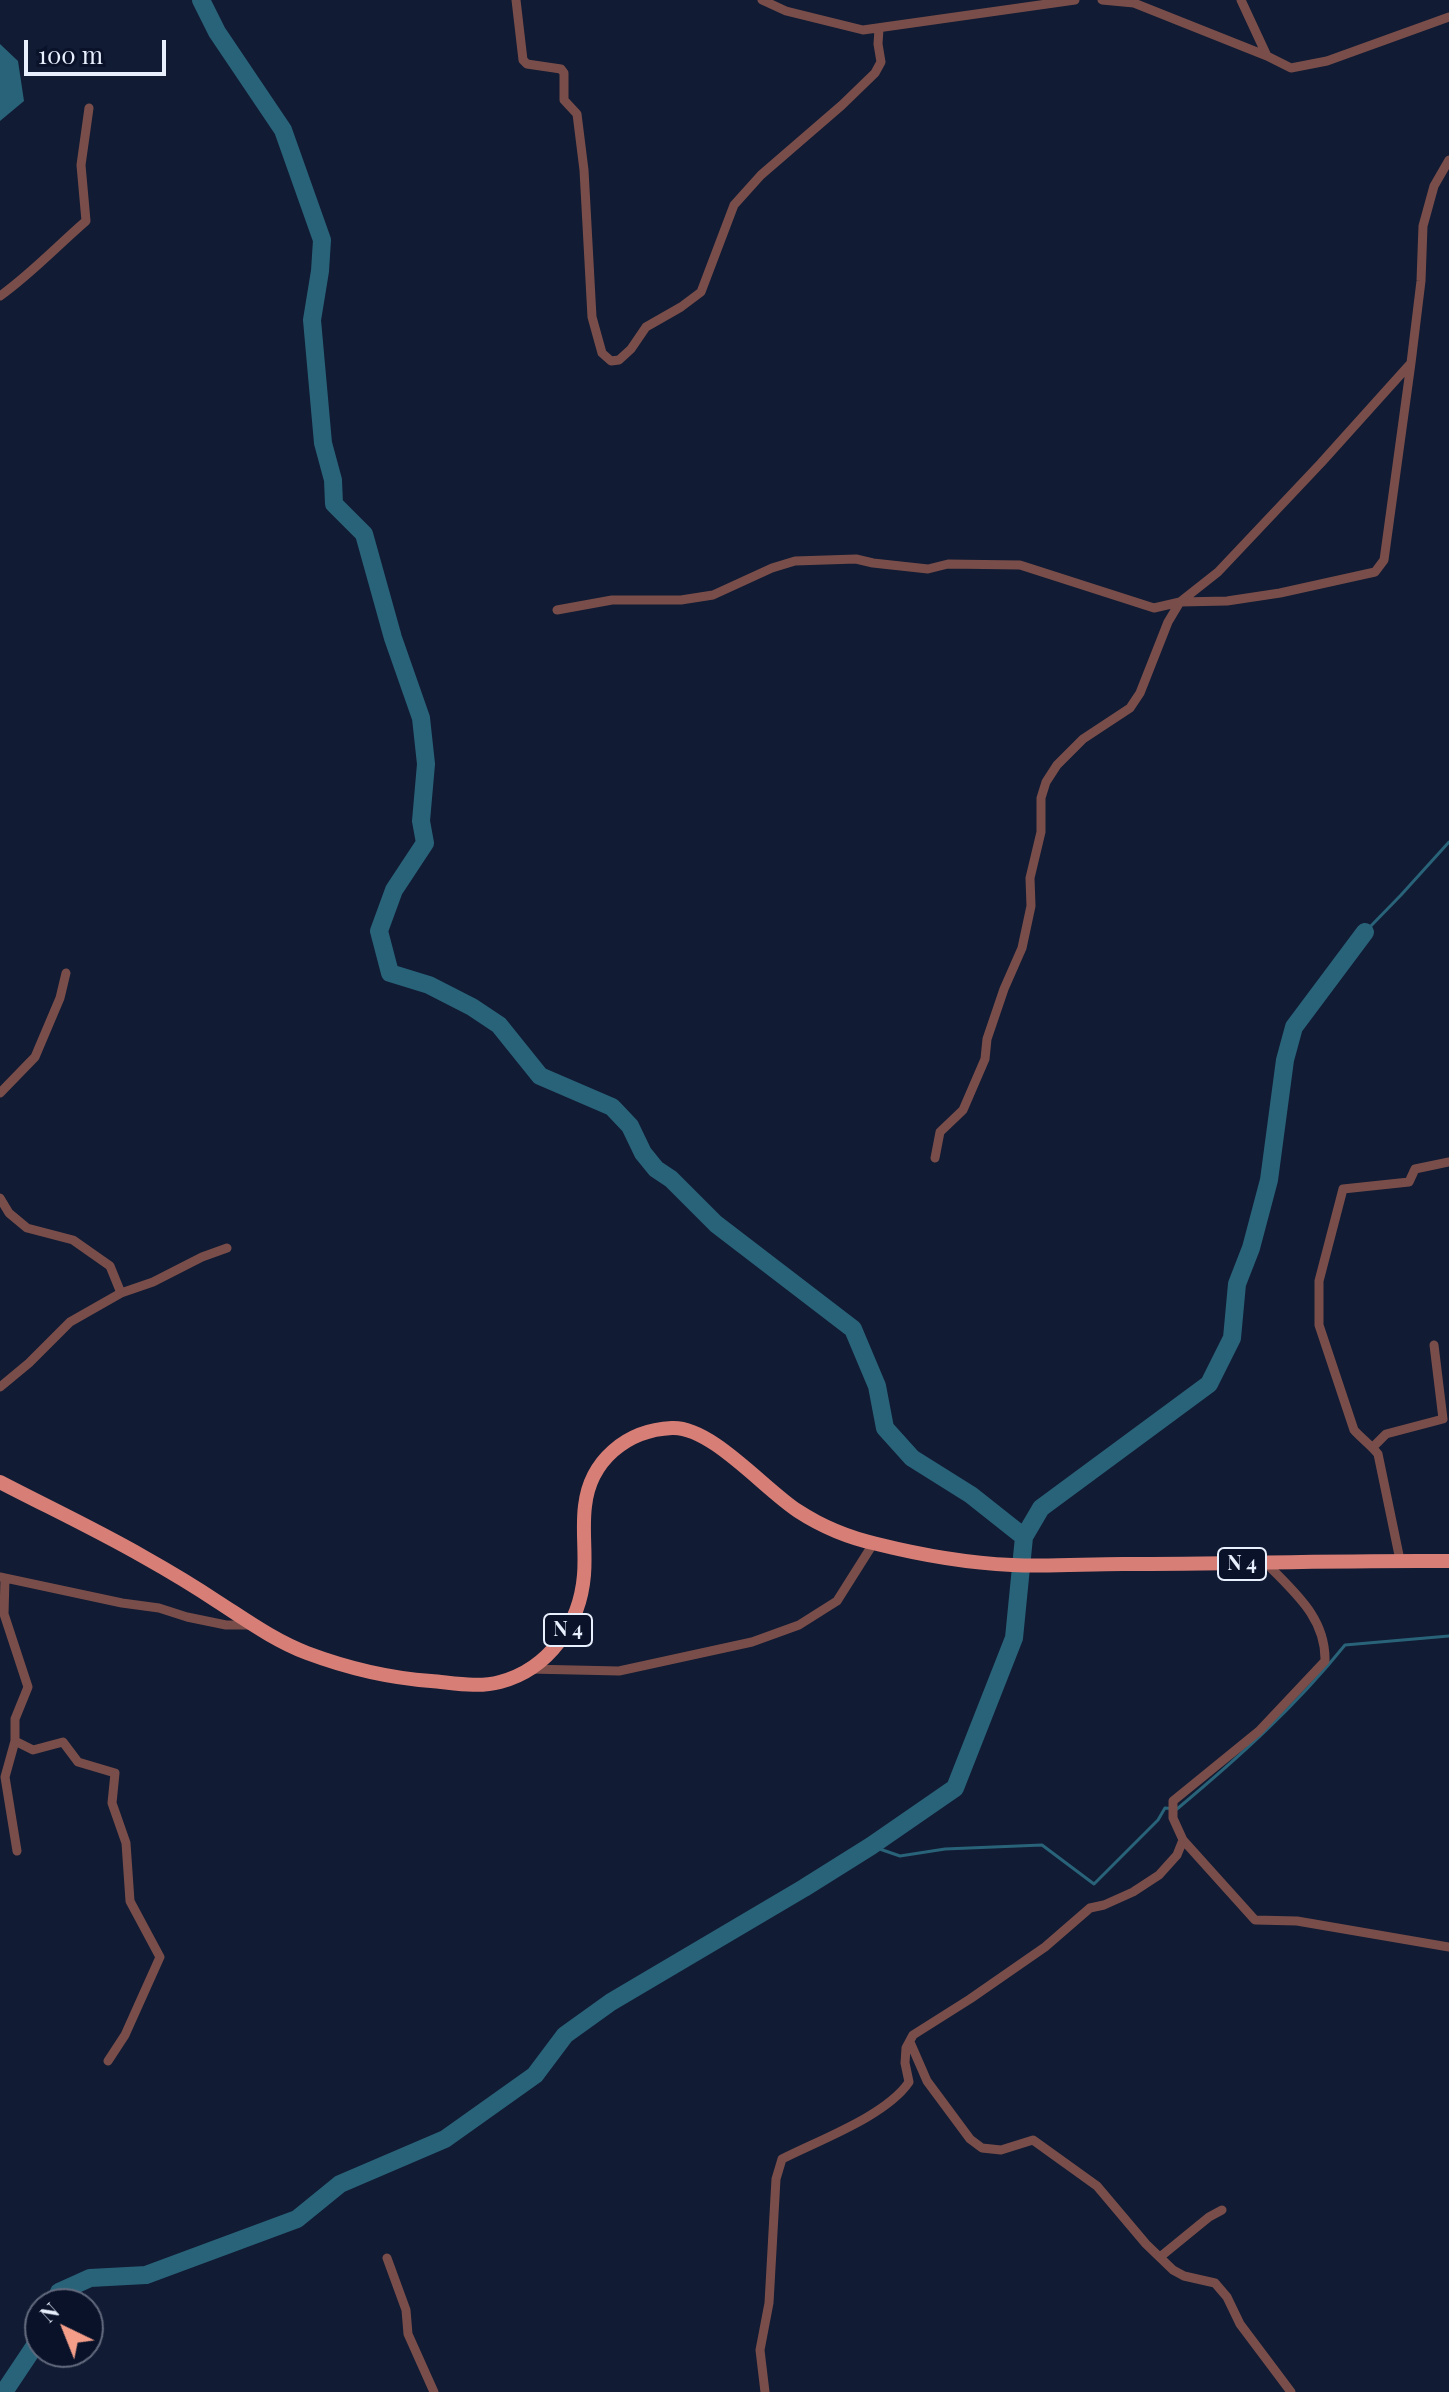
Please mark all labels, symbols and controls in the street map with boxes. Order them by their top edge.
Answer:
scale bar [28,24,170,74]
text: 100 m [38,38,103,70]
road number: N 4 [1218,1548,1266,1580]
road number: N 4 [544,1614,592,1646]
north arrow [24,2288,104,2368]
text: N [33,2296,65,2328]

